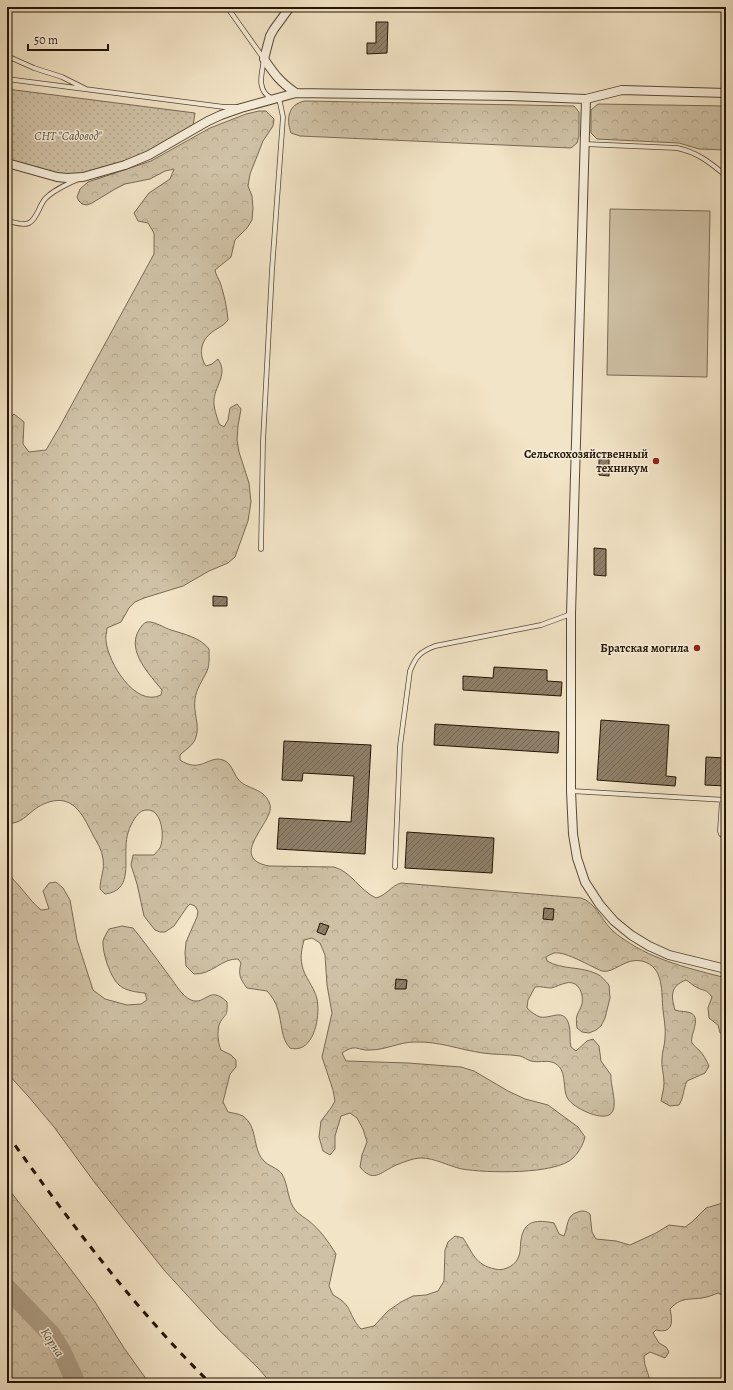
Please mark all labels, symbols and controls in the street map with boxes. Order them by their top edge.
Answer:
scale bar [28,26,108,52]
text: 50 m [34,32,58,48]
park label: СНТ "Садовод" [34,128,102,144]
place label: Сельскохозяйственный техникум [524,446,648,476]
marker: Сельскохозяйственный техникум [651,456,661,466]
place label: Братская могила [600,640,689,656]
marker: Братская могила [692,643,702,653]
water label: Корна [37,1324,68,1360]

